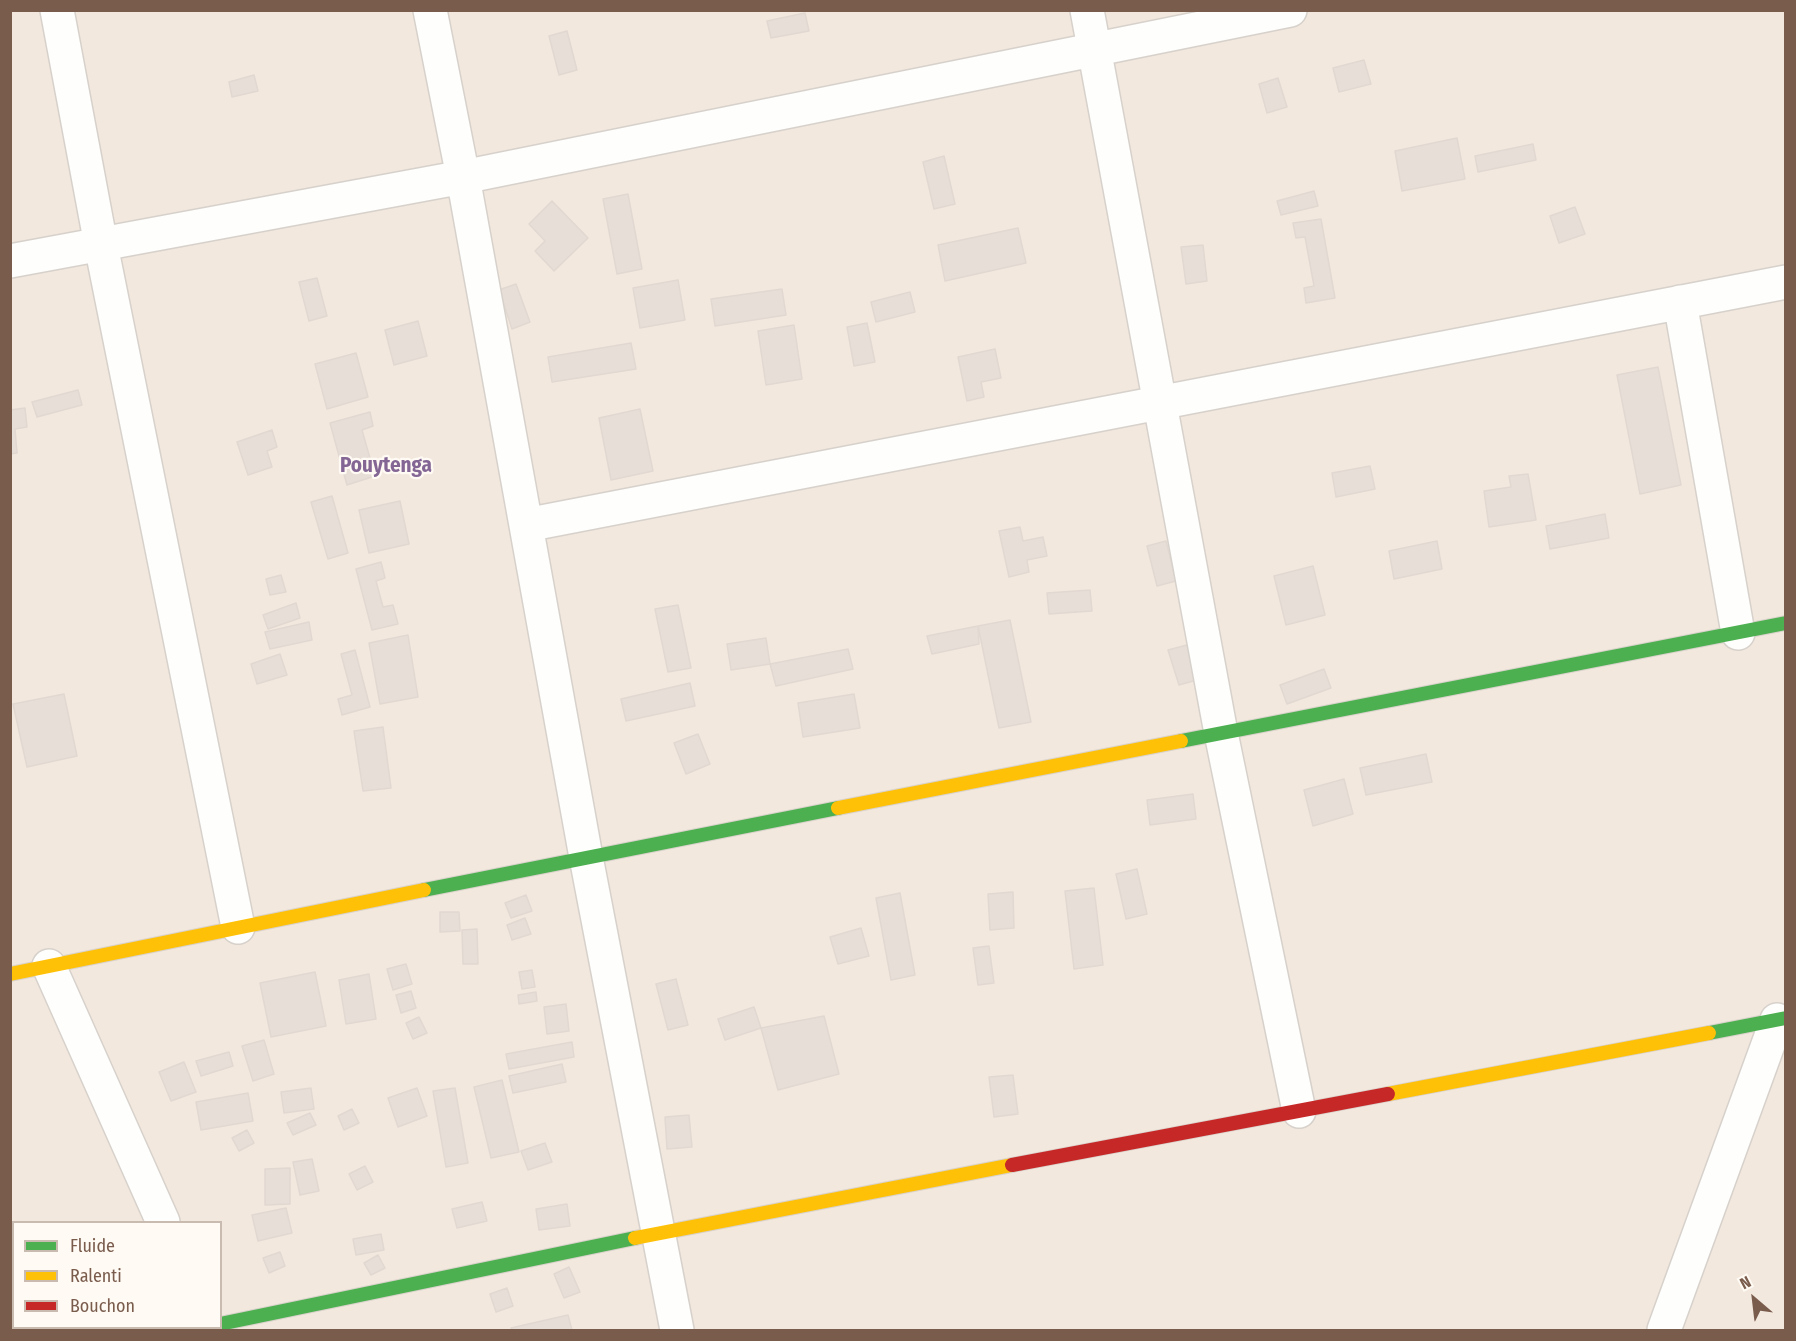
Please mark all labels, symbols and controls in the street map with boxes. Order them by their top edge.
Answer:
district label: Pouytenga [340,453,432,479]
legend [12,1221,222,1329]
text: Fluide [70,1235,115,1257]
text: Ralenti [70,1265,122,1287]
north arrow [1724,1269,1784,1329]
text: N [1737,1272,1754,1293]
text: Bouchon [70,1295,135,1317]

